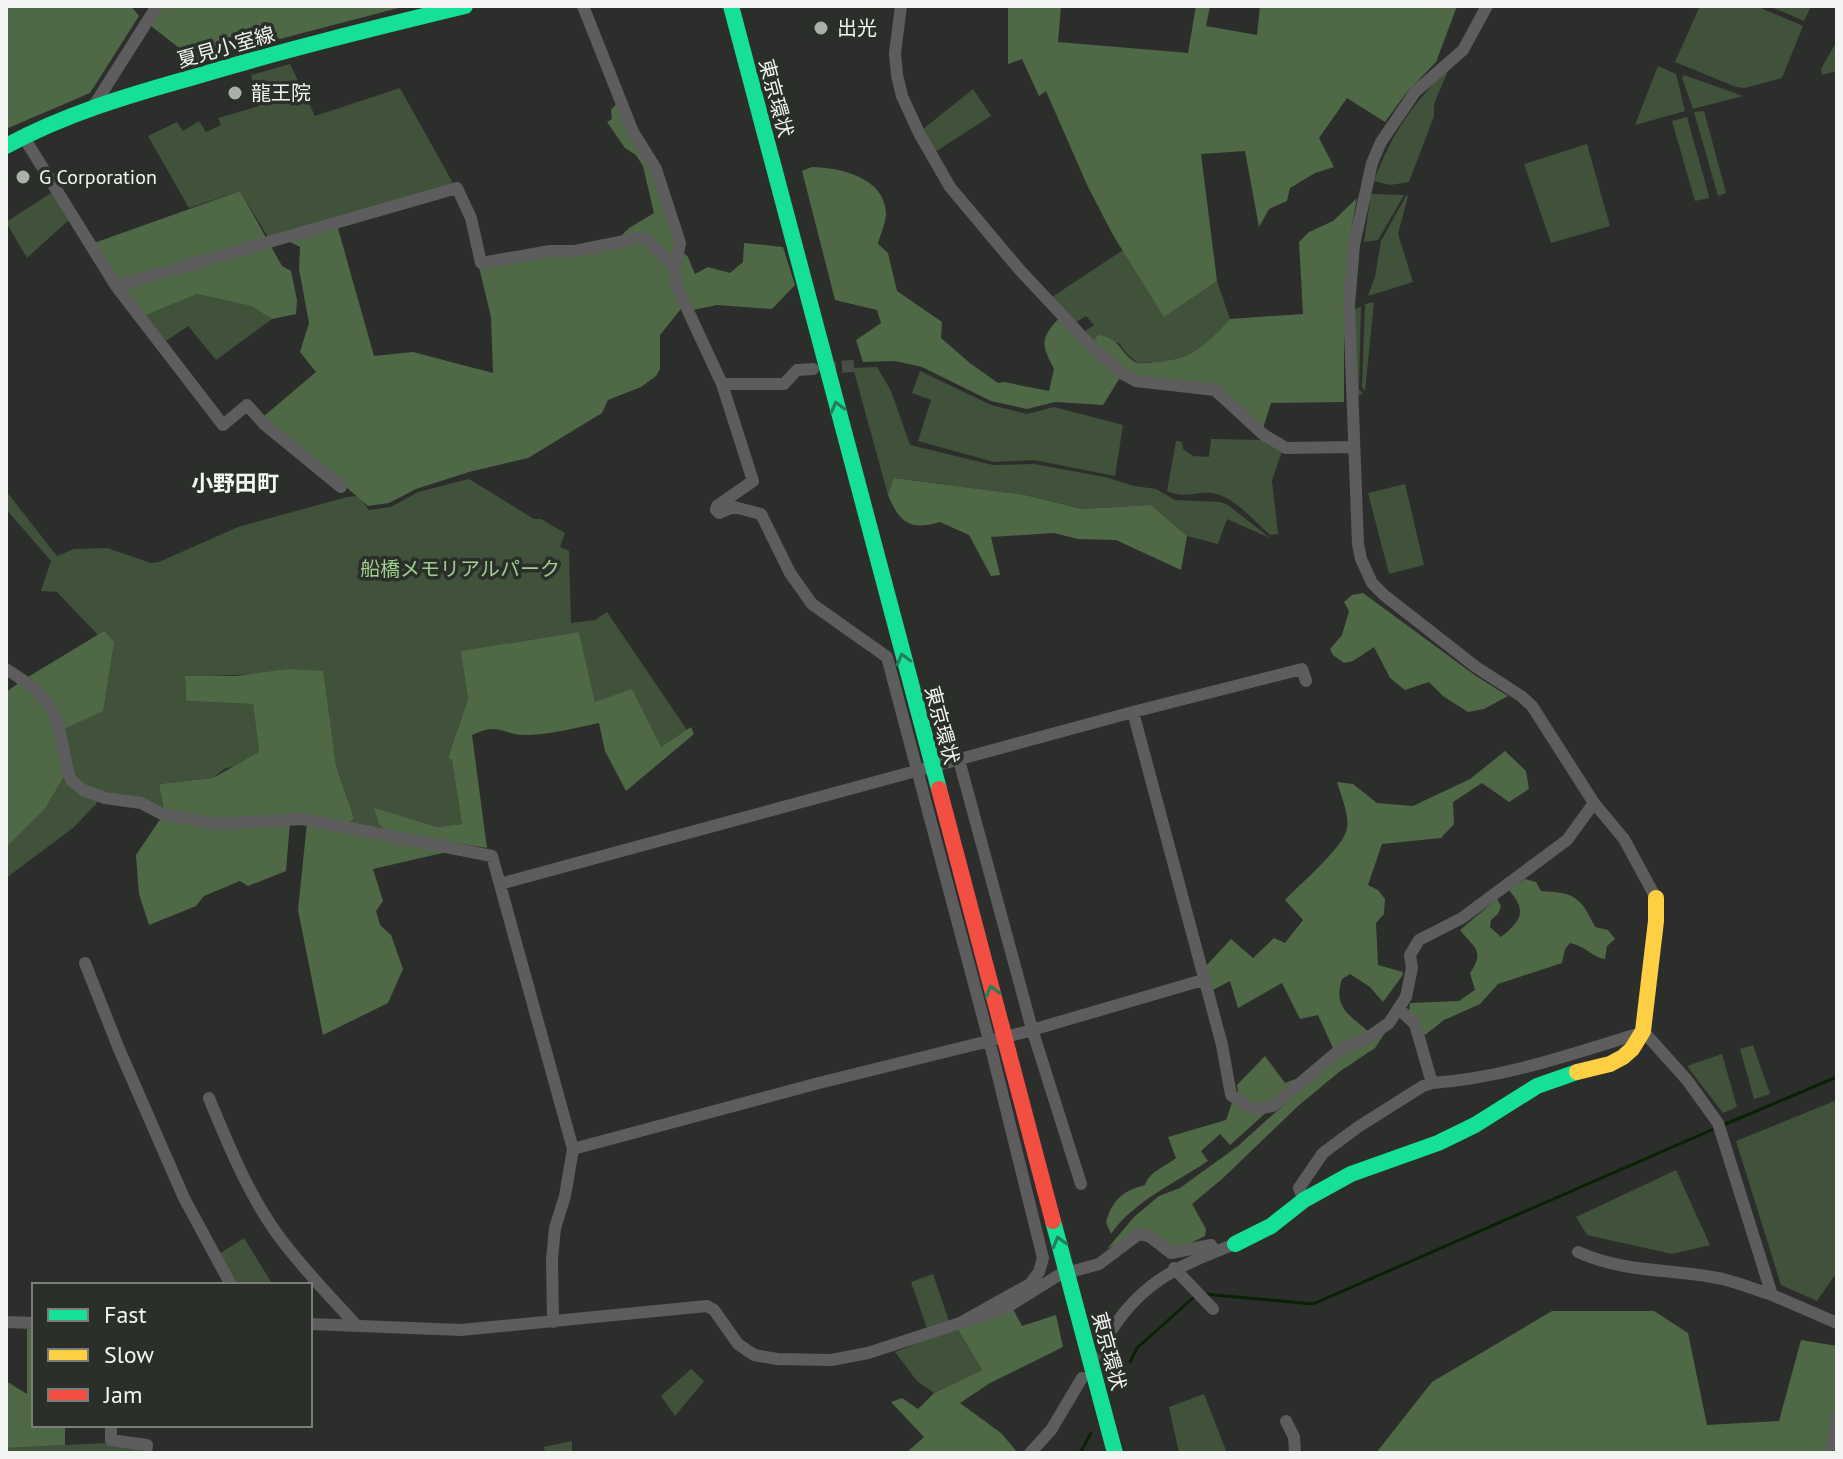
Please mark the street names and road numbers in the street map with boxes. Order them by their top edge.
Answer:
street label: 夏見小室線 [174,21,278,73]
street label: 東京環状 [753,56,799,140]
street label: 東京環状 [919,683,965,767]
street label: 東京環状 [1086,1309,1132,1393]

